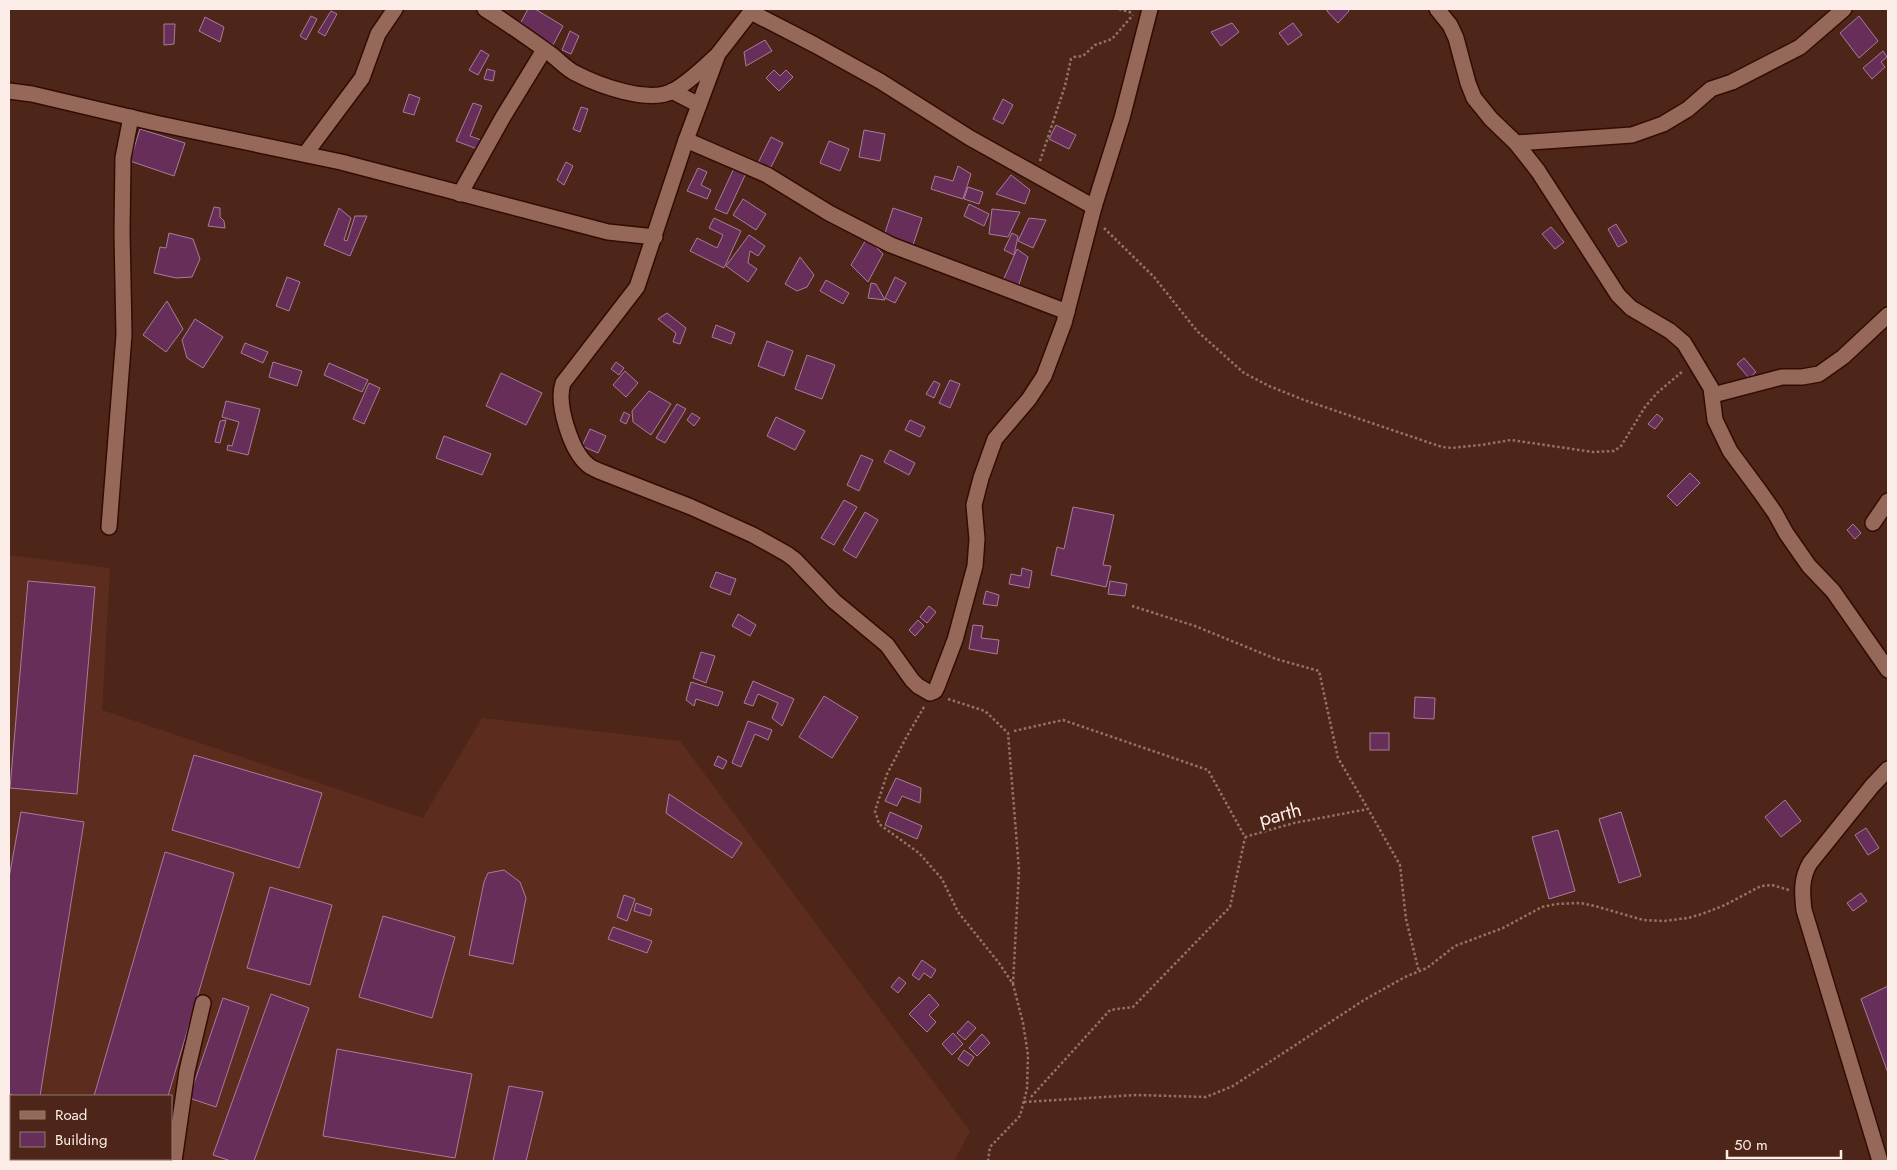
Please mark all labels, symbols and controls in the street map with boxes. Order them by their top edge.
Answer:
street label: parth [1256,795,1305,834]
legend [10,1095,172,1160]
text: Road [55,1104,87,1126]
scale bar [1727,1128,1841,1160]
text: Building [55,1129,107,1151]
text: 50 m [1734,1134,1768,1156]

